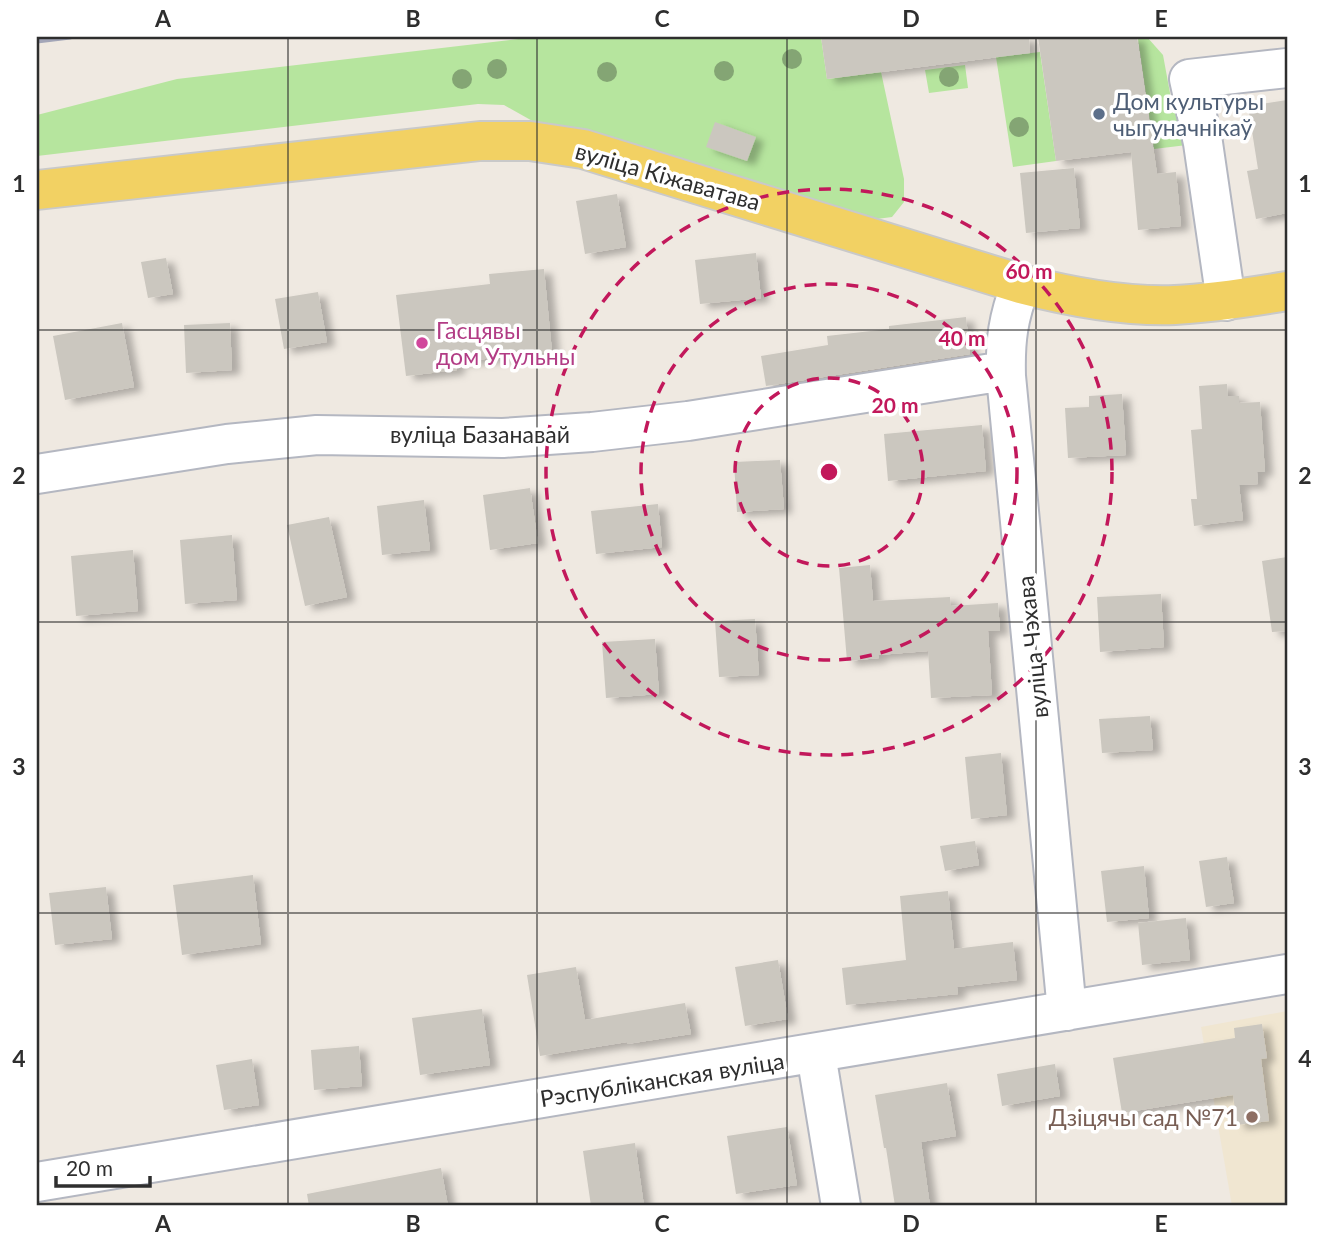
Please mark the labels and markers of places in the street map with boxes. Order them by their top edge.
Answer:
place label: Дом культуры чыгуначнікаў [1113,87,1264,141]
marker: Дом культуры чыгуначнікаў [1091,106,1107,122]
place label: Гасцявы дом Утульны [436,316,575,370]
marker: Гасцявы дом Утульны [414,335,430,351]
centre of rings [817,460,841,484]
place label: Дзіцячы сад №71 [1049,1103,1238,1131]
marker: Дзіцячы сад №71 [1244,1109,1260,1125]

